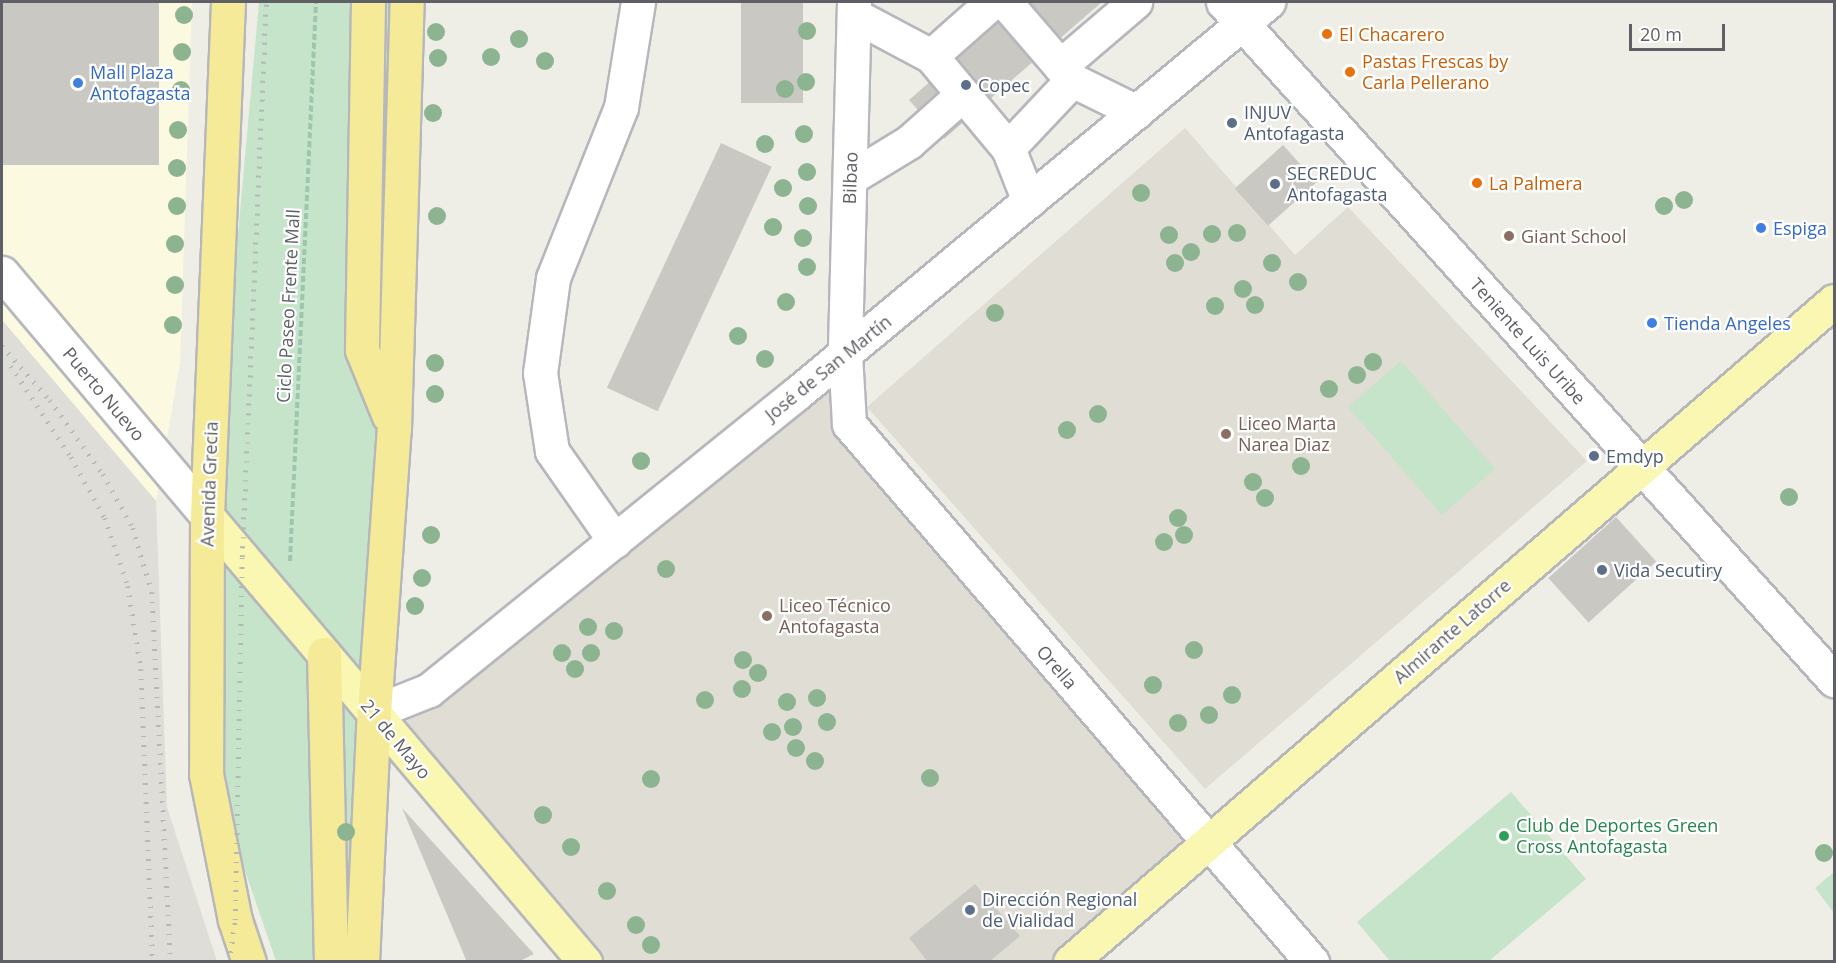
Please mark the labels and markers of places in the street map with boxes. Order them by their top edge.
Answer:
place label: El Chacarero [1339,23,1445,45]
marker: El Chacarero [1320,27,1334,41]
place label: Pastas Frescas by Carla Pellerano [1362,51,1508,94]
place label: Mall Plaza Antofagasta [90,62,190,104]
marker: Pastas Frescas by Carla Pellerano [1343,65,1357,79]
place label: Copec [978,74,1030,96]
marker: Mall Plaza Antofagasta [71,76,85,90]
marker: Copec [959,78,973,92]
place label: INJUV Antofagasta [1244,102,1344,144]
marker: INJUV Antofagasta [1225,116,1239,130]
place label: SECREDUC Antofagasta [1287,163,1387,206]
place label: La Palmera [1489,172,1583,194]
marker: La Palmera [1470,176,1484,190]
marker: SECREDUC Antofagasta [1268,177,1282,191]
place label: Espiga [1773,217,1827,239]
marker: Espiga [1754,221,1768,235]
place label: Giant School [1521,225,1626,247]
marker: Giant School [1502,229,1516,243]
place label: Tienda Angeles [1664,312,1791,334]
marker: Tienda Angeles [1645,316,1659,330]
place label: Liceo Marta Narea Diaz [1238,413,1336,456]
marker: Liceo Marta Narea Diaz [1219,427,1233,441]
place label: Emdyp [1606,445,1664,467]
marker: Emdyp [1587,449,1601,463]
place label: Vida Secutiry [1614,559,1722,581]
marker: Vida Secutiry [1595,563,1609,577]
place label: Liceo Técnico Antofagasta [779,595,891,638]
marker: Liceo Técnico Antofagasta [760,609,774,623]
place label: Club de Deportes Green Cross Antofagasta [1516,815,1718,858]
marker: Club de Deportes Green Cross Antofagasta [1497,829,1511,843]
place label: Dirección Regional de Vialidad [982,889,1137,932]
marker: Dirección Regional de Vialidad [963,903,977,917]

